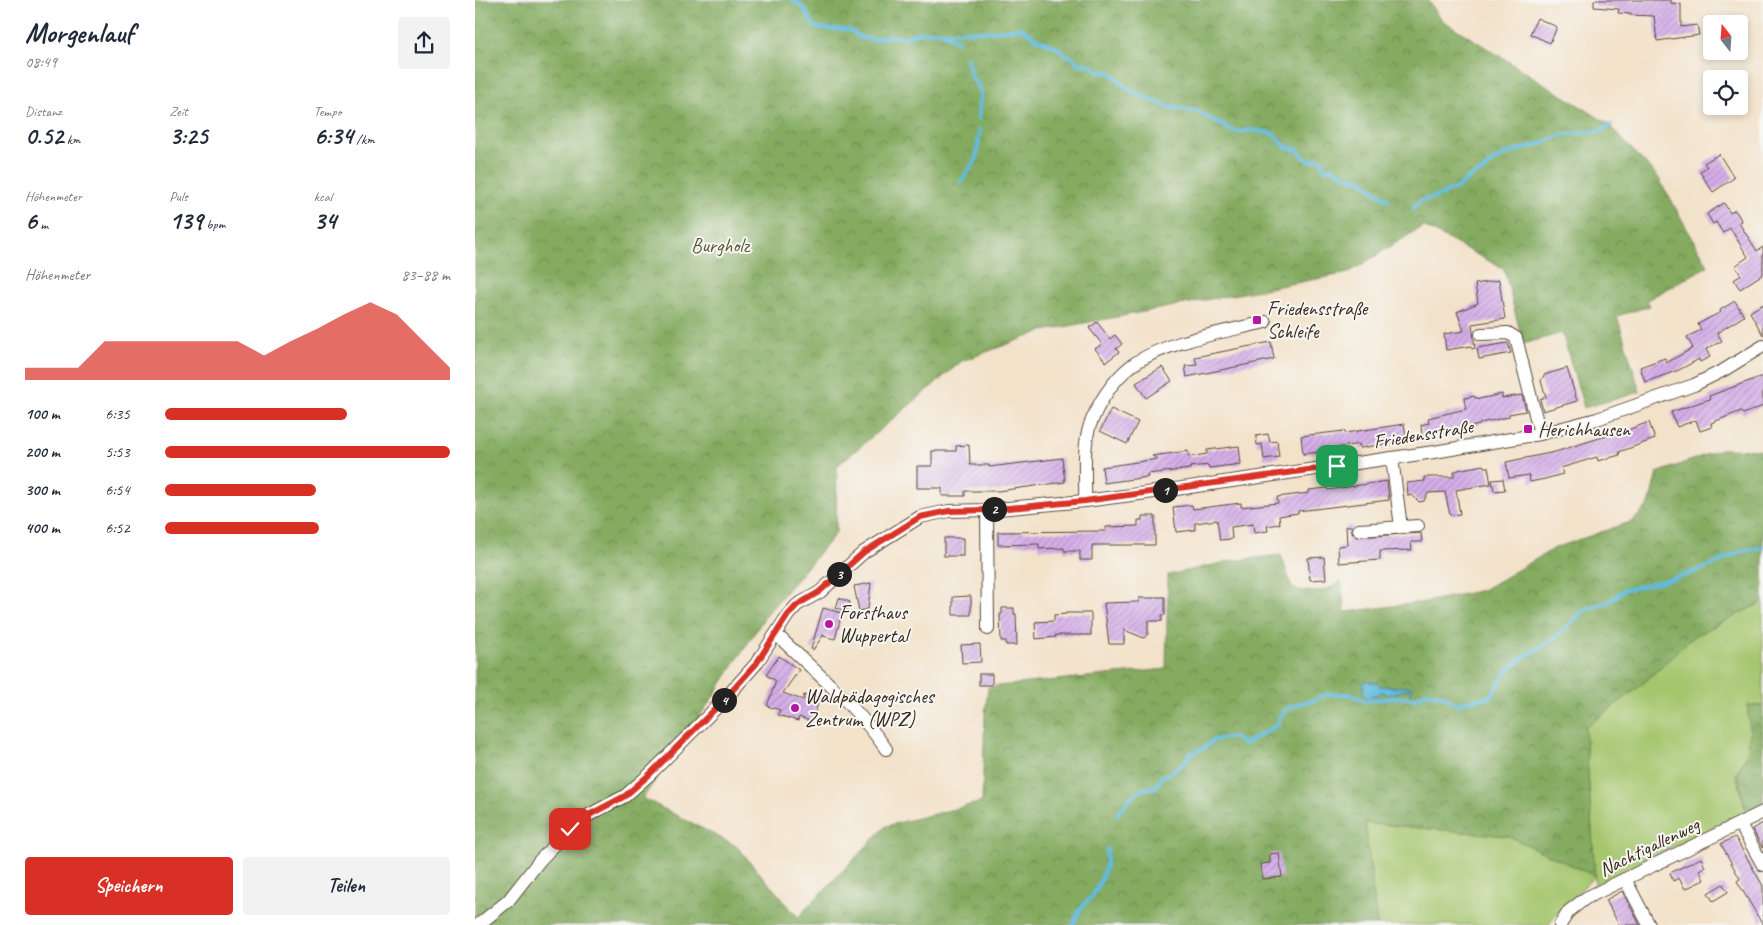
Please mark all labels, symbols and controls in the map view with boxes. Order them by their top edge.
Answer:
text: Morgenlauf [25,15,134,50]
north arrow [1703,15,1747,60]
map controls [1703,15,1748,115]
button: share [398,17,450,69]
text: 08:49 [25,52,57,72]
button: locate [1703,70,1748,115]
text: Distanz [25,103,62,120]
text: Zeit [169,103,188,120]
text: Tempo [314,103,341,120]
text: 0.52 [25,120,63,152]
text: 3:25 [169,120,208,152]
text: 6:34 [314,120,353,152]
text: km [63,131,80,148]
text: /km [353,131,375,148]
text: Höhenmeter [25,188,82,205]
text: Puls [169,188,188,205]
text: kcal [314,188,332,205]
text: 6 [25,205,37,237]
text: 139 [169,205,203,237]
text: 34 [314,205,336,237]
text: m [37,216,48,233]
text: bpm [203,216,225,233]
park label: Burgholz [691,233,751,258]
text: Höhenmeter [25,265,90,285]
text: 83–88 m [401,265,450,285]
place label: Friedensstraße Schleife [1267,296,1369,344]
marker: Friedensstraße Schleife [1251,314,1263,326]
text: 100 m [25,404,60,424]
text: 6:35 [105,404,130,424]
street label: Friedensstraße [1371,414,1476,454]
place label: Herichhausen [1538,417,1631,442]
marker: Herichhausen [1522,423,1534,435]
text: 200 m [25,442,60,462]
text: 5:53 [105,442,130,462]
pin [1316,445,1358,487]
icon: arrive [1323,452,1351,480]
pin: 1 [1153,478,1177,502]
text: 300 m [25,480,60,500]
text: 6:54 [105,480,130,500]
text: 1 [1162,482,1169,499]
pin: 2 [981,496,1007,522]
text: 2 [991,501,998,518]
text: 400 m [25,518,60,538]
text: 6:52 [105,518,130,538]
pin: 3 [827,562,851,586]
text: 3 [836,566,843,583]
place label: Forsthaus Wuppertal [839,600,911,648]
marker: Forsthaus Wuppertal [823,618,835,630]
place label: Waldpädagogisches Zentrum (WPZ) [805,684,936,732]
pin: 4 [711,688,737,712]
text: 4 [721,692,728,709]
marker: Waldpädagogisches Zentrum (WPZ) [789,702,801,714]
pin [549,808,591,850]
street label: Nachtigallenweg [1595,811,1705,882]
icon: check [556,815,584,843]
button: Speichern [25,857,233,915]
button: Teilen [243,857,450,915]

